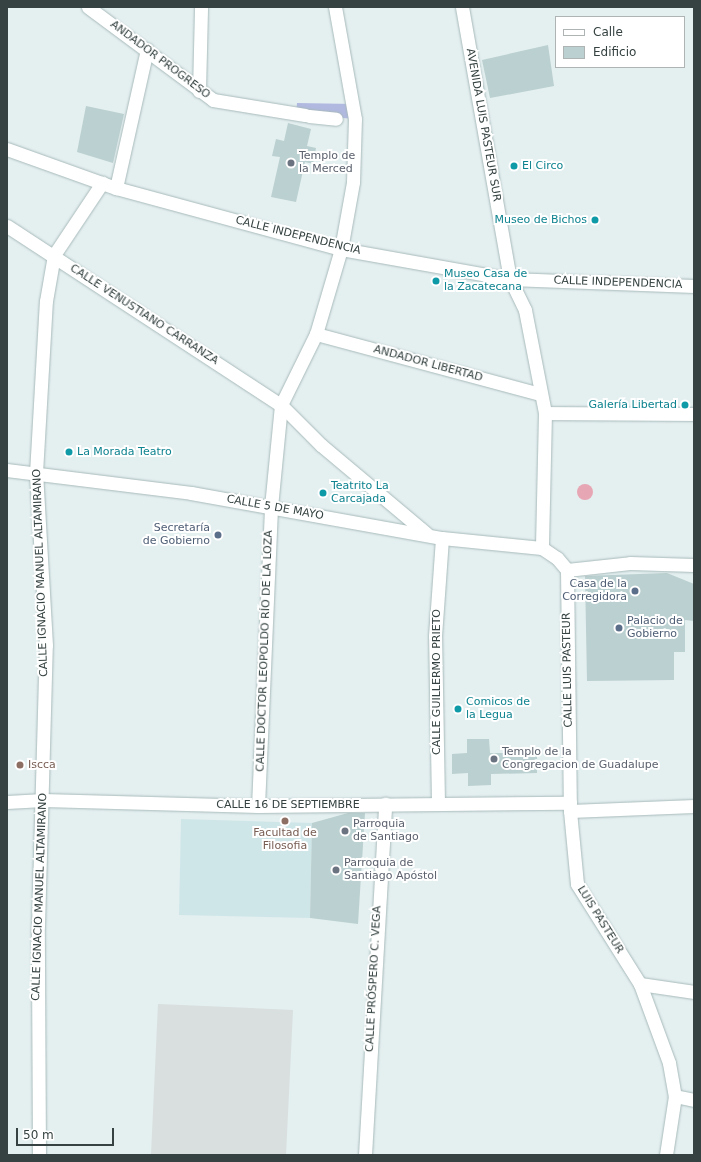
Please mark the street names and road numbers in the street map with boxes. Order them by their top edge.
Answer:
street label: ANDADOR PROGRESO [108,18,212,102]
street label: AVENIDA LUIS PASTEUR SUR [463,47,503,203]
street label: CALLE INDEPENDENCIA [234,214,362,258]
street label: CALLE VENUSTIANO CARRANZA [67,262,221,368]
street label: CALLE INDEPENDENCIA [553,274,683,292]
street label: ANDADOR LIBERTAD [372,343,484,385]
street label: CALLE IGNACIO MANUEL ALTAMIRANO [31,469,51,677]
street label: CALLE 5 DE MAYO [225,493,325,523]
street label: CALLE DOCTOR LEOPOLDO RÍO DE LA LOZA [254,530,276,772]
street label: CALLE GUILLERMO PRIETO [430,609,444,755]
street label: CALLE LUIS PASTEUR [560,612,576,728]
street label: CALLE IGNACIO MANUEL ALTAMIRANO [30,793,50,1001]
street label: CALLE 16 DE SEPTIEMBRE [216,798,360,812]
street label: LUIS PASTEUR [574,884,626,956]
street label: CALLE PRÓSPERO C. VEGA [364,906,384,1052]

